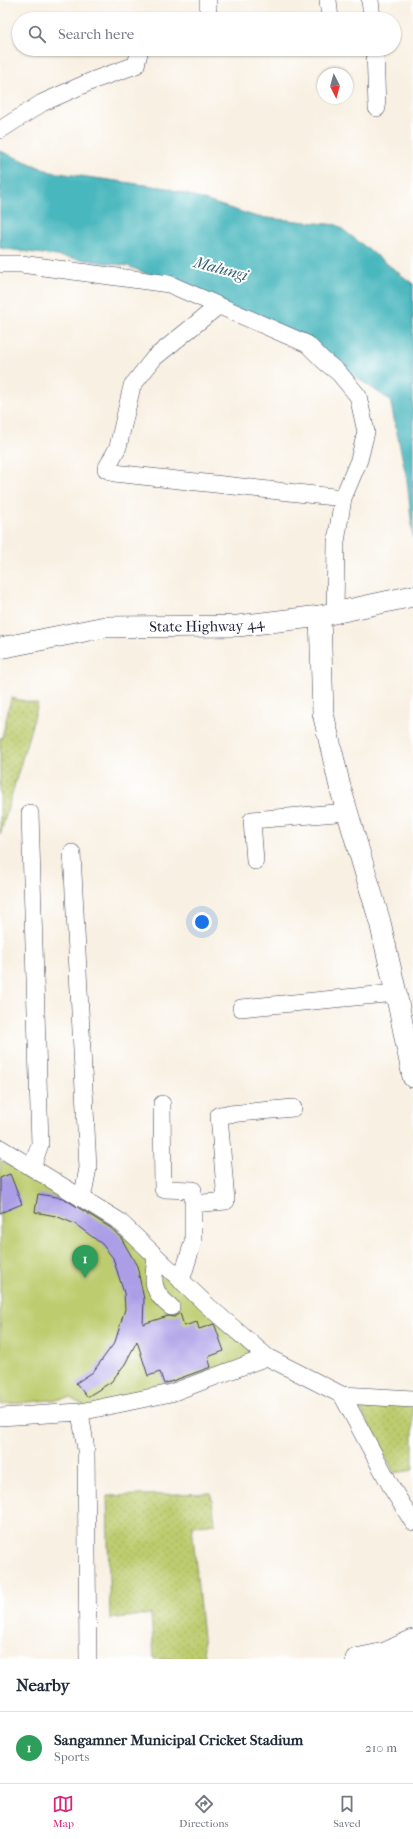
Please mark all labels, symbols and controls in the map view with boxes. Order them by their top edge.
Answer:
search box [12,12,401,56]
icon: search [26,23,48,45]
text: Search here [58,25,134,43]
north arrow [317,68,353,104]
water label: Malungi [191,252,251,285]
street label: State Highway 44 [149,614,267,636]
your location [192,912,212,932]
pin: 1 [72,1245,98,1278]
text: Nearby [16,1675,70,1695]
text: Sangamner Municipal Cricket Stadium [54,1731,303,1749]
text: 1 [27,1740,31,1755]
text: 210 m [365,1740,397,1755]
text: Sports [54,1749,89,1764]
tab: Map [52,1793,74,1830]
tab: Directions [179,1793,229,1830]
tab: Saved [333,1793,361,1830]

